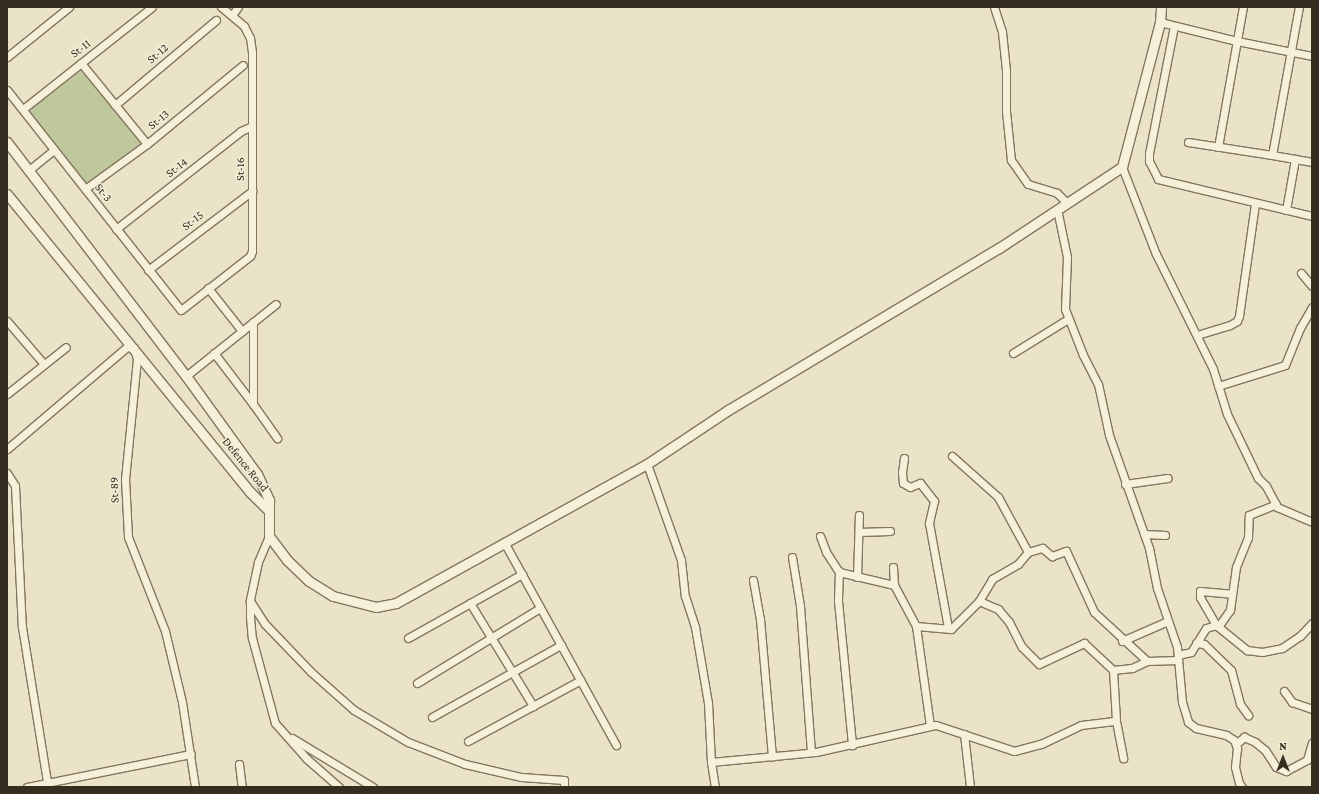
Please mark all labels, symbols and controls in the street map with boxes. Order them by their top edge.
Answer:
street label: St-11 [68,37,94,61]
street label: St-12 [144,41,172,67]
street label: St-13 [145,107,173,133]
street label: St-14 [163,155,191,181]
street label: St-16 [234,157,248,181]
street label: St-3 [91,181,115,205]
street label: St-15 [179,208,207,234]
street label: Defence Road [219,435,271,495]
street label: St-89 [107,477,123,503]
north arrow [1263,738,1303,778]
text: N [1279,740,1287,752]

